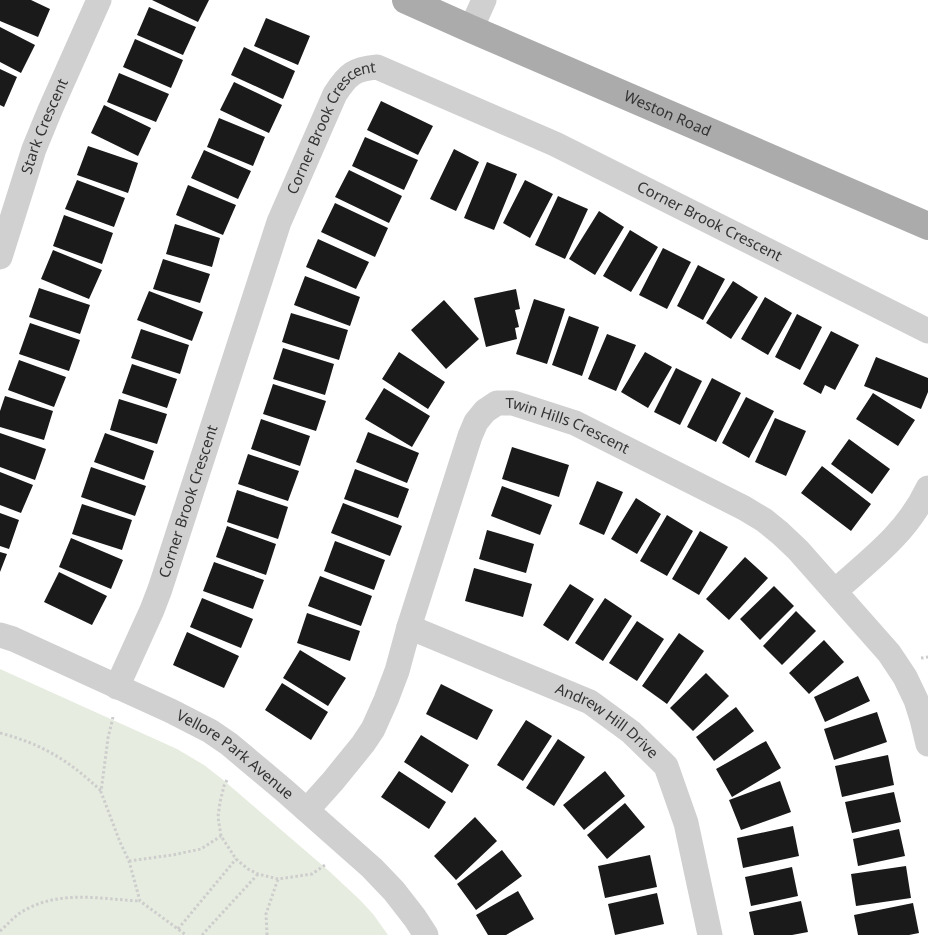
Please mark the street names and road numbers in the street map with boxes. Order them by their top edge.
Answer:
street label: Corner Brook Crescent [281,56,377,197]
street label: Stark Crescent [16,74,72,177]
street label: Weston Road [621,85,714,140]
street label: Corner Brook Crescent [634,176,786,266]
street label: Twin Hills Crescent [506,392,634,458]
street label: Corner Brook Crescent [153,422,222,580]
street label: Andrew Hill Drive [553,678,663,762]
street label: Vellore Park Avenue [174,705,298,803]

